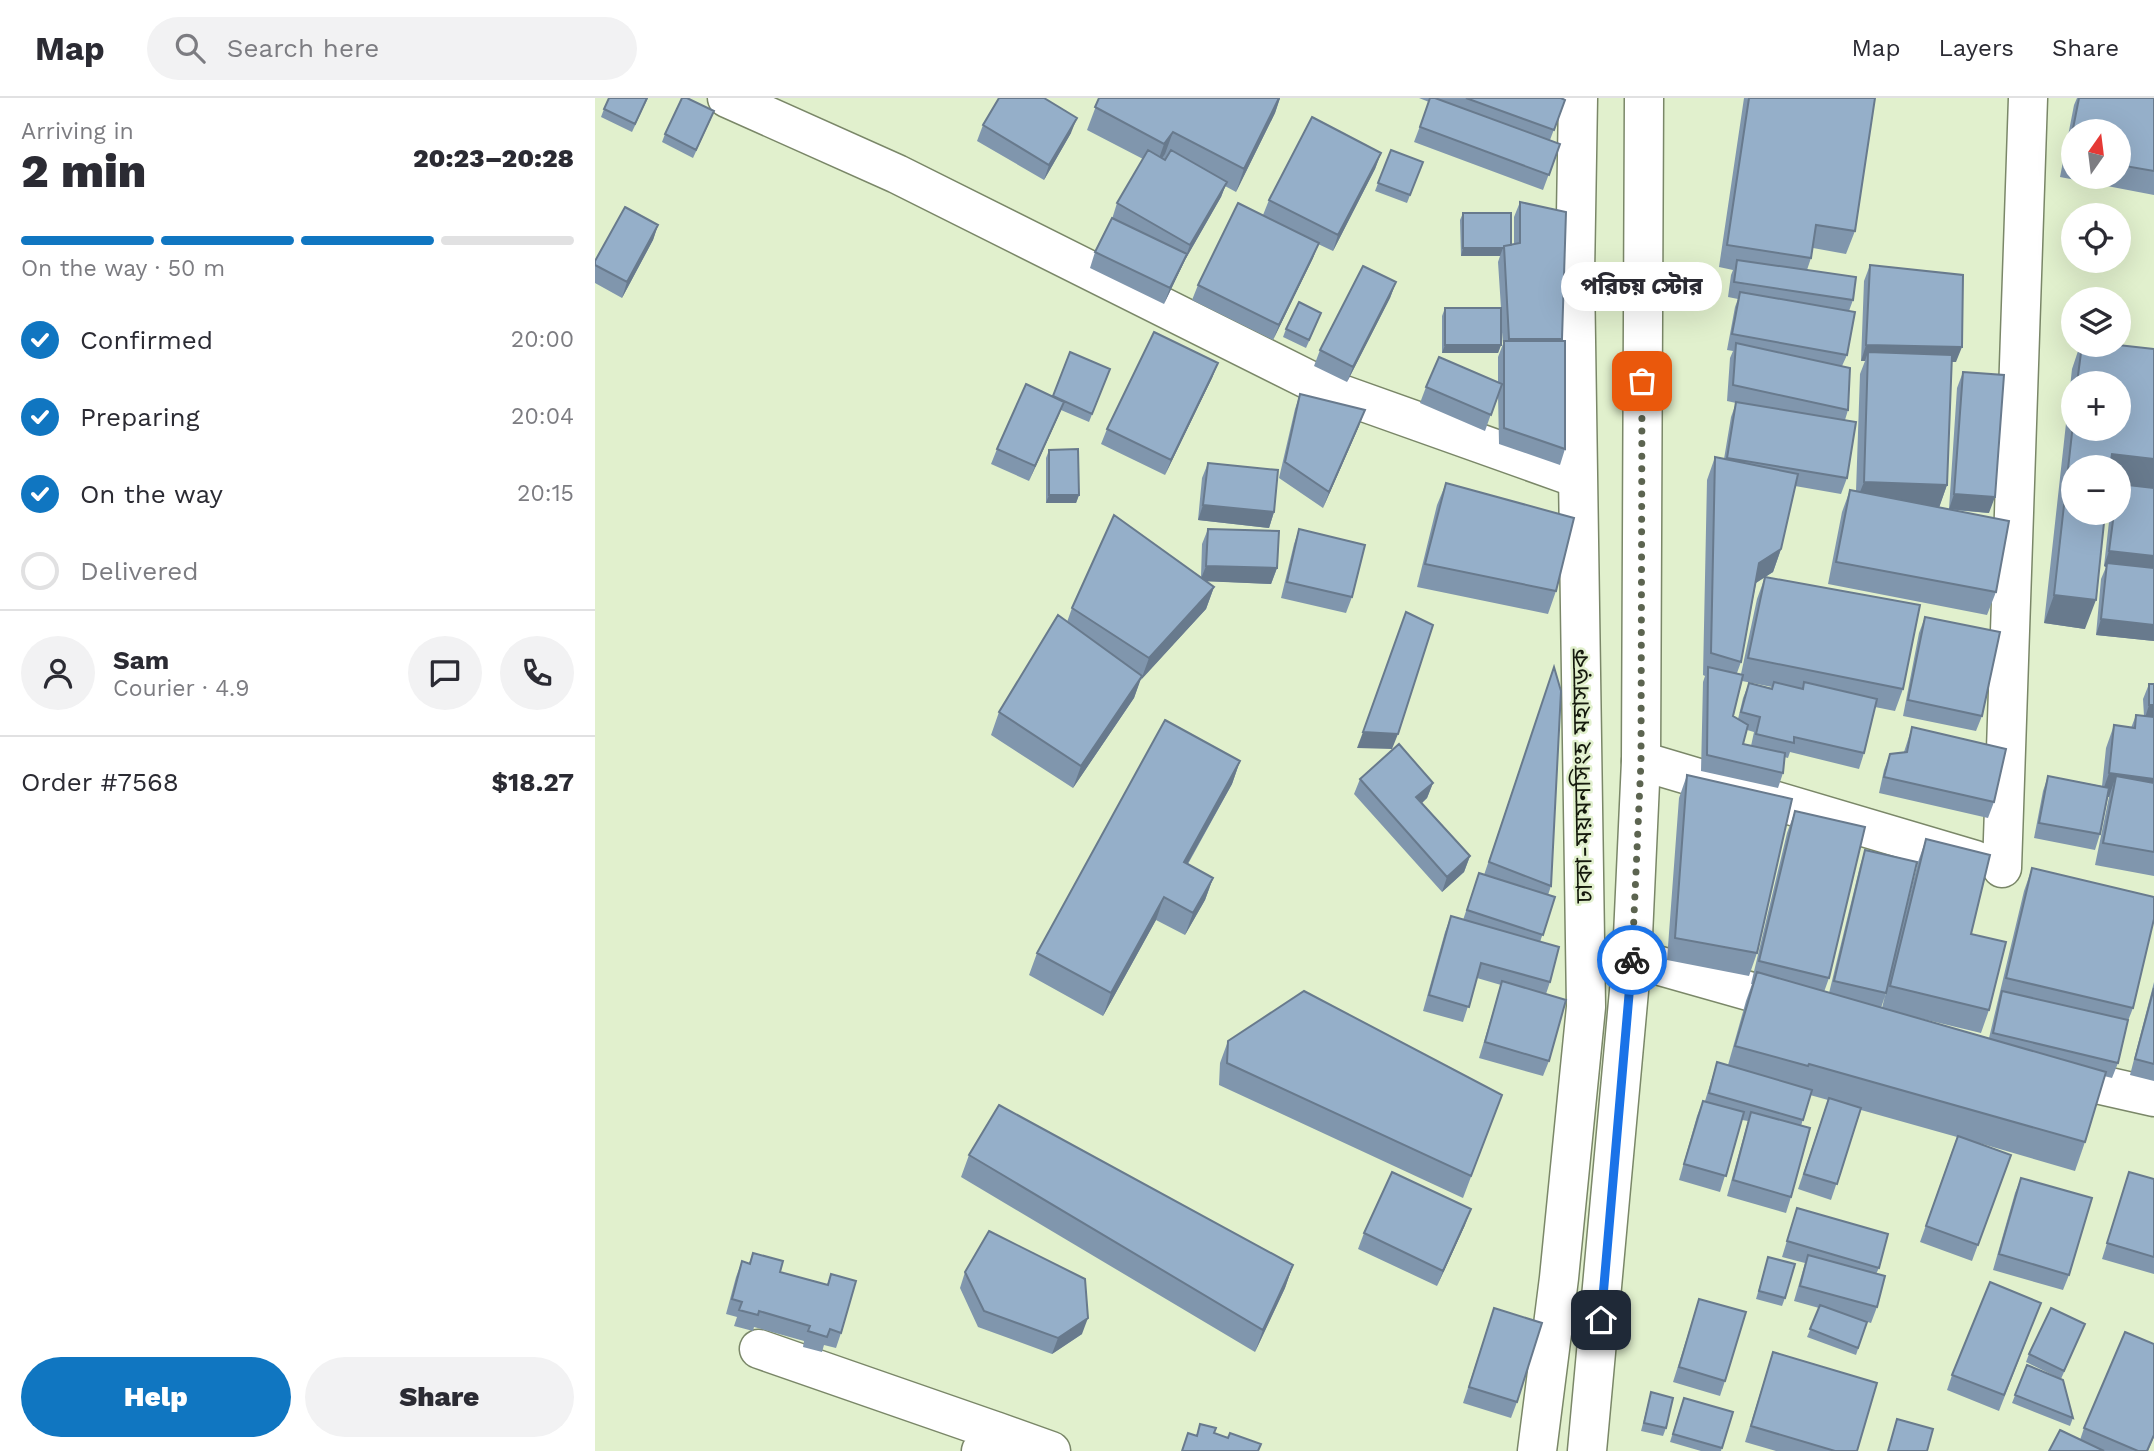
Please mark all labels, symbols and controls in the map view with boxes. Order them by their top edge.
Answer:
search box [147,17,637,80]
text: Map [35,29,105,68]
icon: search [171,29,209,67]
text: Search here [227,33,379,63]
text: Map [1852,34,1900,62]
text: Layers [1938,34,2014,62]
text: Share [2052,34,2119,62]
text: Arriving in [21,118,134,145]
north arrow [2061,119,2131,189]
map controls [2061,119,2131,525]
text: 20:23–20:28 [413,143,574,173]
text: 2 min [21,144,146,198]
button: locate [2061,203,2131,273]
text: On the way · 50 m [21,255,225,282]
callout: পরিচয় স্টোর [1562,262,1723,311]
text: পরিচয় স্টোর [1580,273,1703,300]
button: layers [2061,287,2131,357]
icon: check [21,321,59,359]
text: Confirmed [80,325,213,355]
text: 20:00 [511,326,574,353]
pin [1612,351,1672,411]
icon: bag [1623,362,1661,400]
button: + [2061,371,2131,441]
icon: check [21,398,59,436]
text: Preparing [80,402,200,432]
text: 20:04 [511,403,574,430]
button: − [2061,455,2131,525]
icon: check [21,475,59,513]
text: On the way [80,479,223,509]
text: 20:15 [517,480,574,507]
text: Delivered [80,556,199,586]
button: person [21,636,95,710]
button: chat [408,636,482,710]
button: phone [500,636,574,710]
text: Sam [113,645,169,675]
street label: ঢাকা-ময়মনসিংহ মহাসড়ক [1566,648,1598,904]
text: Courier · 4.9 [113,675,249,702]
text: Order #7568 [21,767,179,797]
text: $18.27 [491,767,574,797]
courier [1597,925,1667,995]
icon: bike [1613,941,1651,979]
pin [1571,1290,1631,1350]
icon: home [1582,1301,1620,1339]
button: Help [21,1357,291,1437]
button: Share [305,1357,574,1437]

